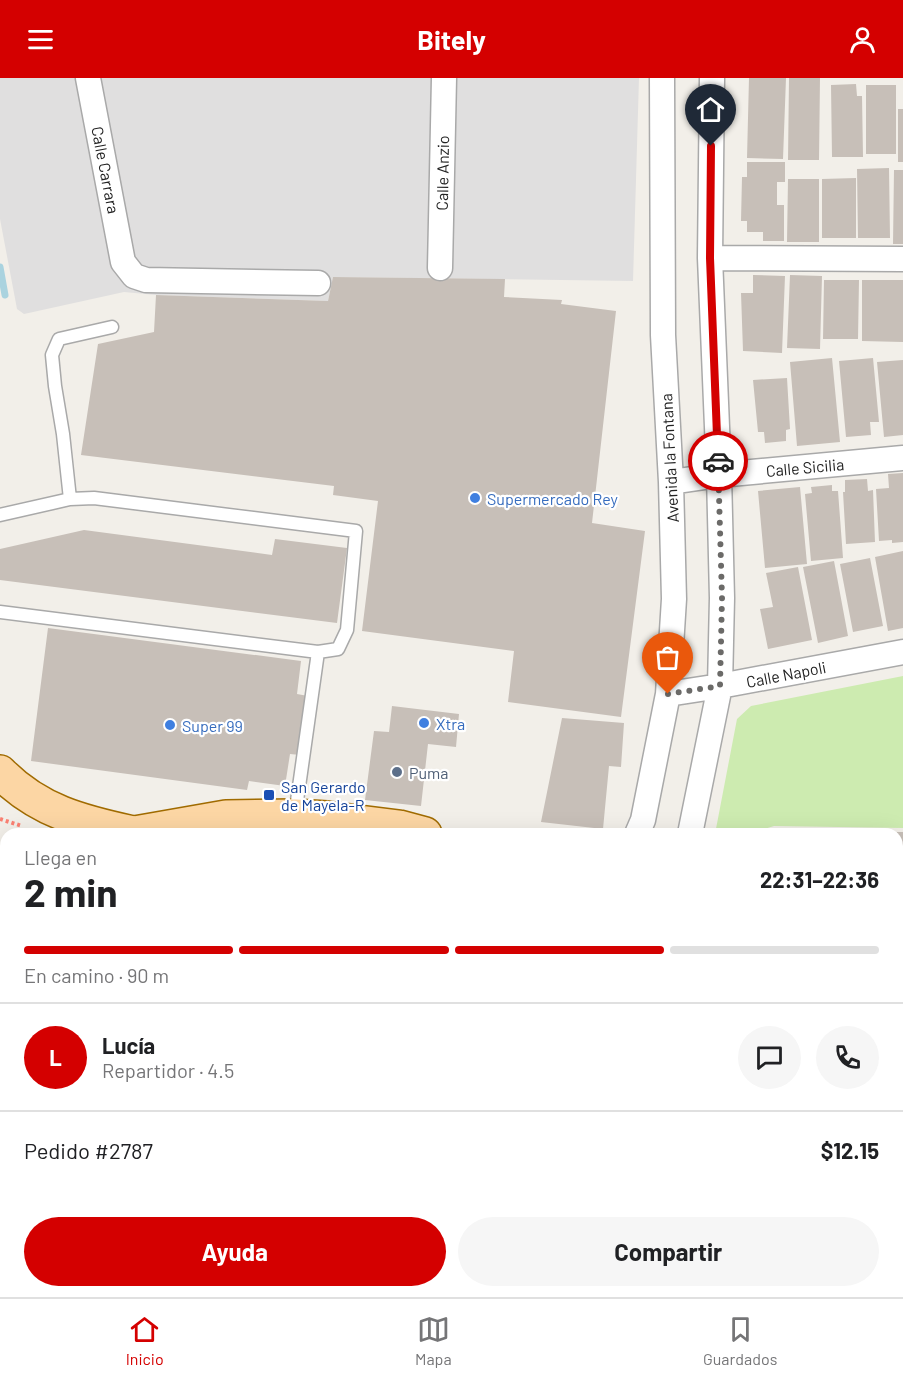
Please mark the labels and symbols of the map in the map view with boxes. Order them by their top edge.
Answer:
pin [685,84,736,146]
street label: Calle Carrara [88,125,124,215]
street label: Calle Anzio [432,135,452,211]
street label: Avenida la Fontana [656,393,682,523]
courier [688,431,748,491]
street label: Calle Sicilia [765,454,845,480]
place label: Supermercado Rey [487,489,619,508]
marker: Supermercado Rey [468,491,482,505]
pin [642,632,693,694]
street label: Calle Napoli [744,657,828,691]
place label: Xtra [436,714,465,733]
place label: Super 99 [182,716,243,735]
marker: Xtra [417,716,431,730]
marker: Super 99 [163,718,177,732]
place label: Puma [409,763,448,782]
marker: Puma [390,765,404,779]
place label: San Gerardo de Mayela-R [281,777,366,814]
marker: San Gerardo de Mayela-R [262,788,276,802]

